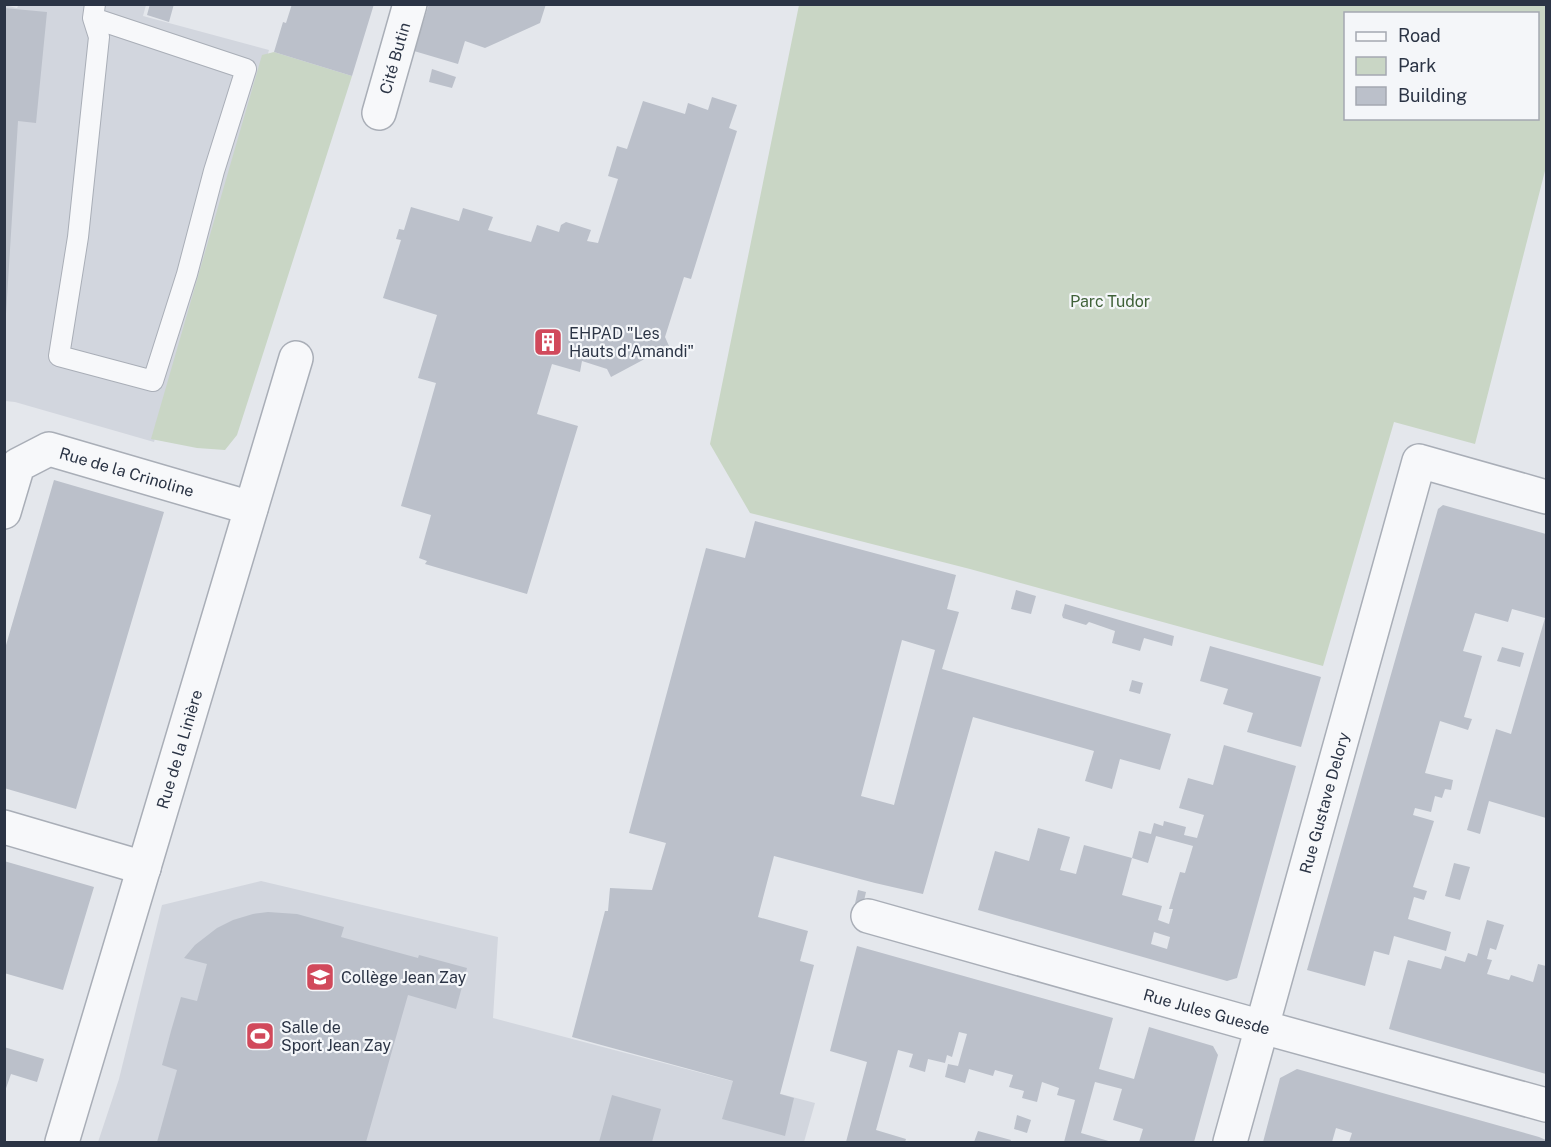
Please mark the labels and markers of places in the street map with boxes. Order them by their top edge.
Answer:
place label: EHPAD "Les Hauts d'Amandi" [569,324,694,361]
building icon: EHPAD "Les Hauts d'Amandi" [532,326,564,358]
school or university icon: Collège Jean Zay [304,961,336,993]
place label: Collège Jean Zay [341,968,467,987]
place label: Salle de Sport Jean Zay [281,1018,391,1055]
sports icon: Salle de Sport Jean Zay [244,1020,276,1052]

